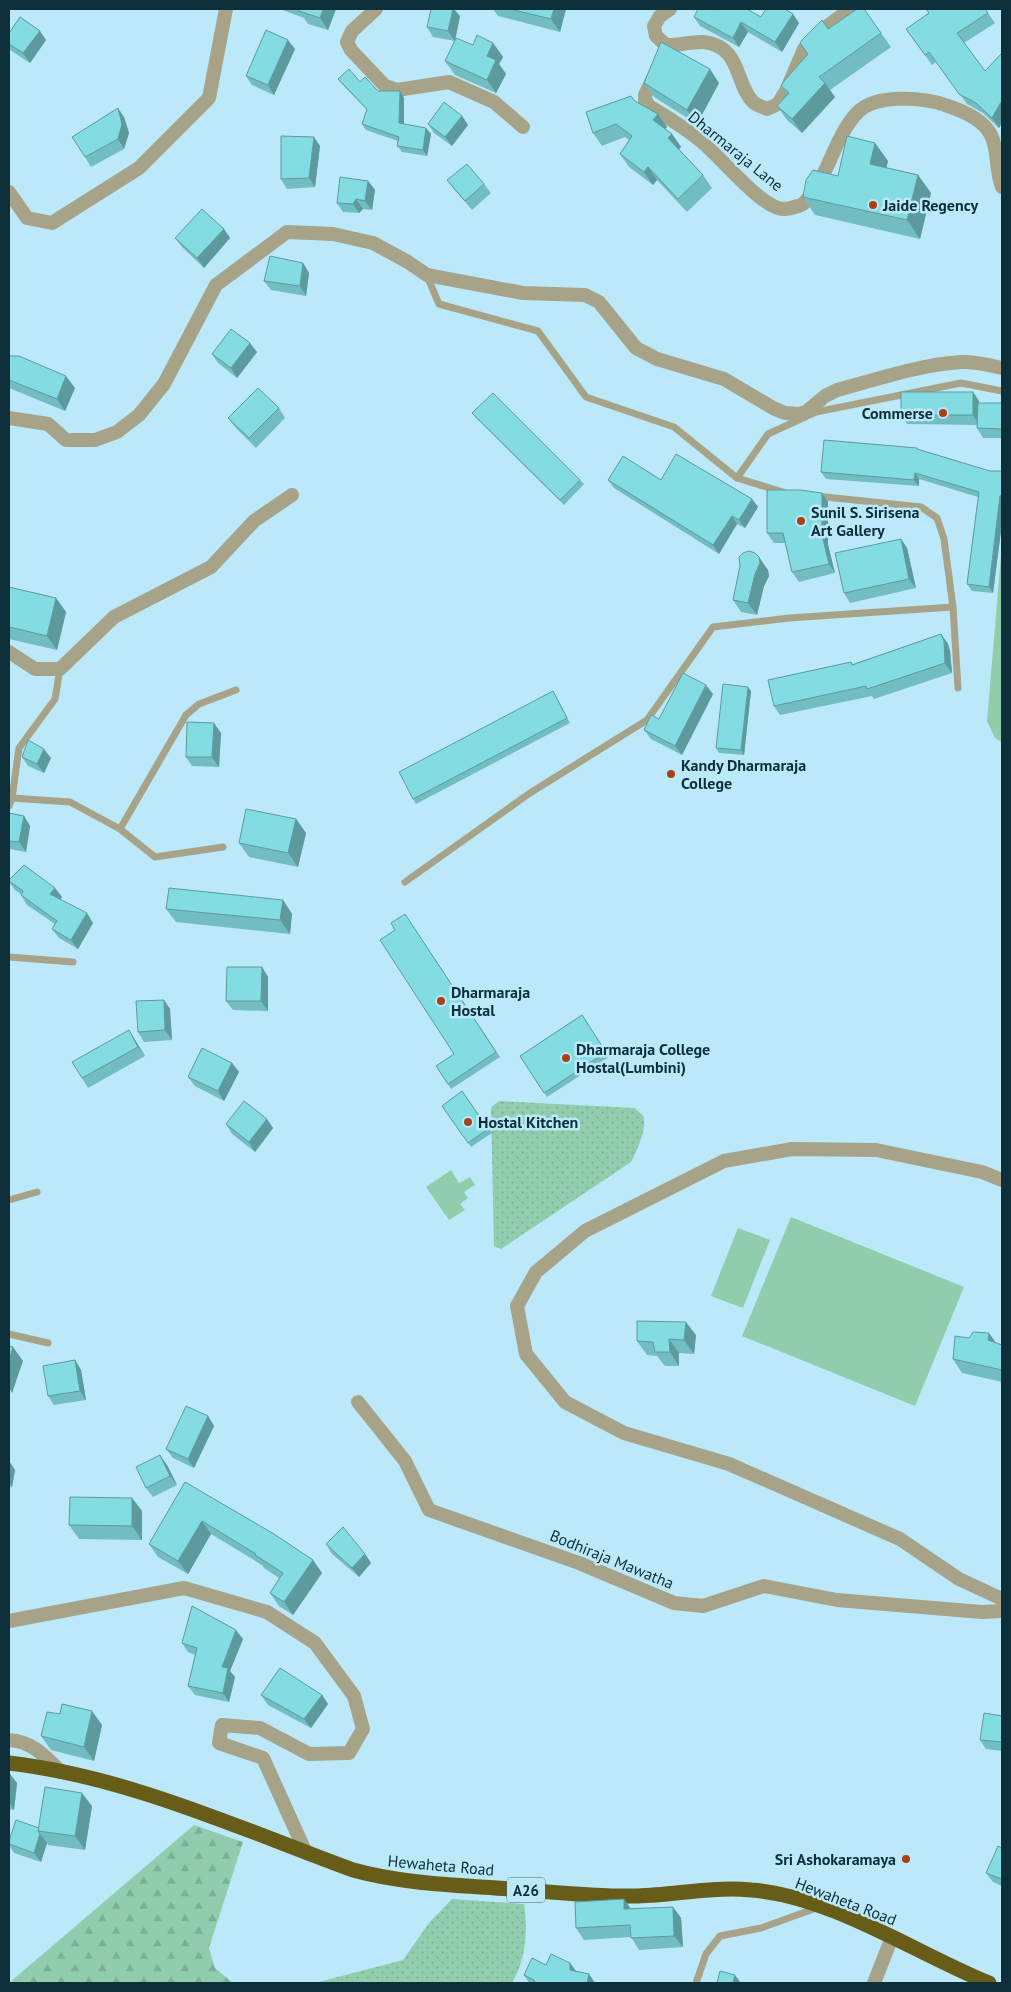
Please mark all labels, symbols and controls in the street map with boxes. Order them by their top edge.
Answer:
street label: Dharmaraja Lane [685,107,787,195]
place label: Jaide Regency [882,195,978,215]
marker: Jaide Regency [867,199,879,211]
place label: Commerse [862,403,933,423]
marker: Commerse [937,407,949,419]
place label: Sunil S. Sirisena Art Gallery [811,502,920,540]
marker: Sunil S. Sirisena Art Gallery [795,515,807,527]
place label: Kandy Dharmaraja College [681,755,806,793]
marker: Kandy Dharmaraja College [665,768,677,780]
place label: Dharmaraja Hostal [451,982,530,1020]
marker: Dharmaraja Hostal [435,995,447,1007]
place label: Dharmaraja College Hostal(Lumbini) [576,1039,710,1077]
marker: Dharmaraja College Hostal(Lumbini) [560,1052,572,1064]
place label: Hostal Kitchen [478,1112,578,1132]
marker: Hostal Kitchen [462,1116,474,1128]
street label: Bodhiraja Mawatha [547,1525,677,1593]
place label: Sri Ashokaramaya [775,1849,896,1869]
street label: Hewaheta Road [387,1850,495,1880]
marker: Sri Ashokaramaya [900,1853,912,1865]
street label: Hewaheta Road [793,1873,899,1929]
road number: A26 [507,1878,545,1902]

